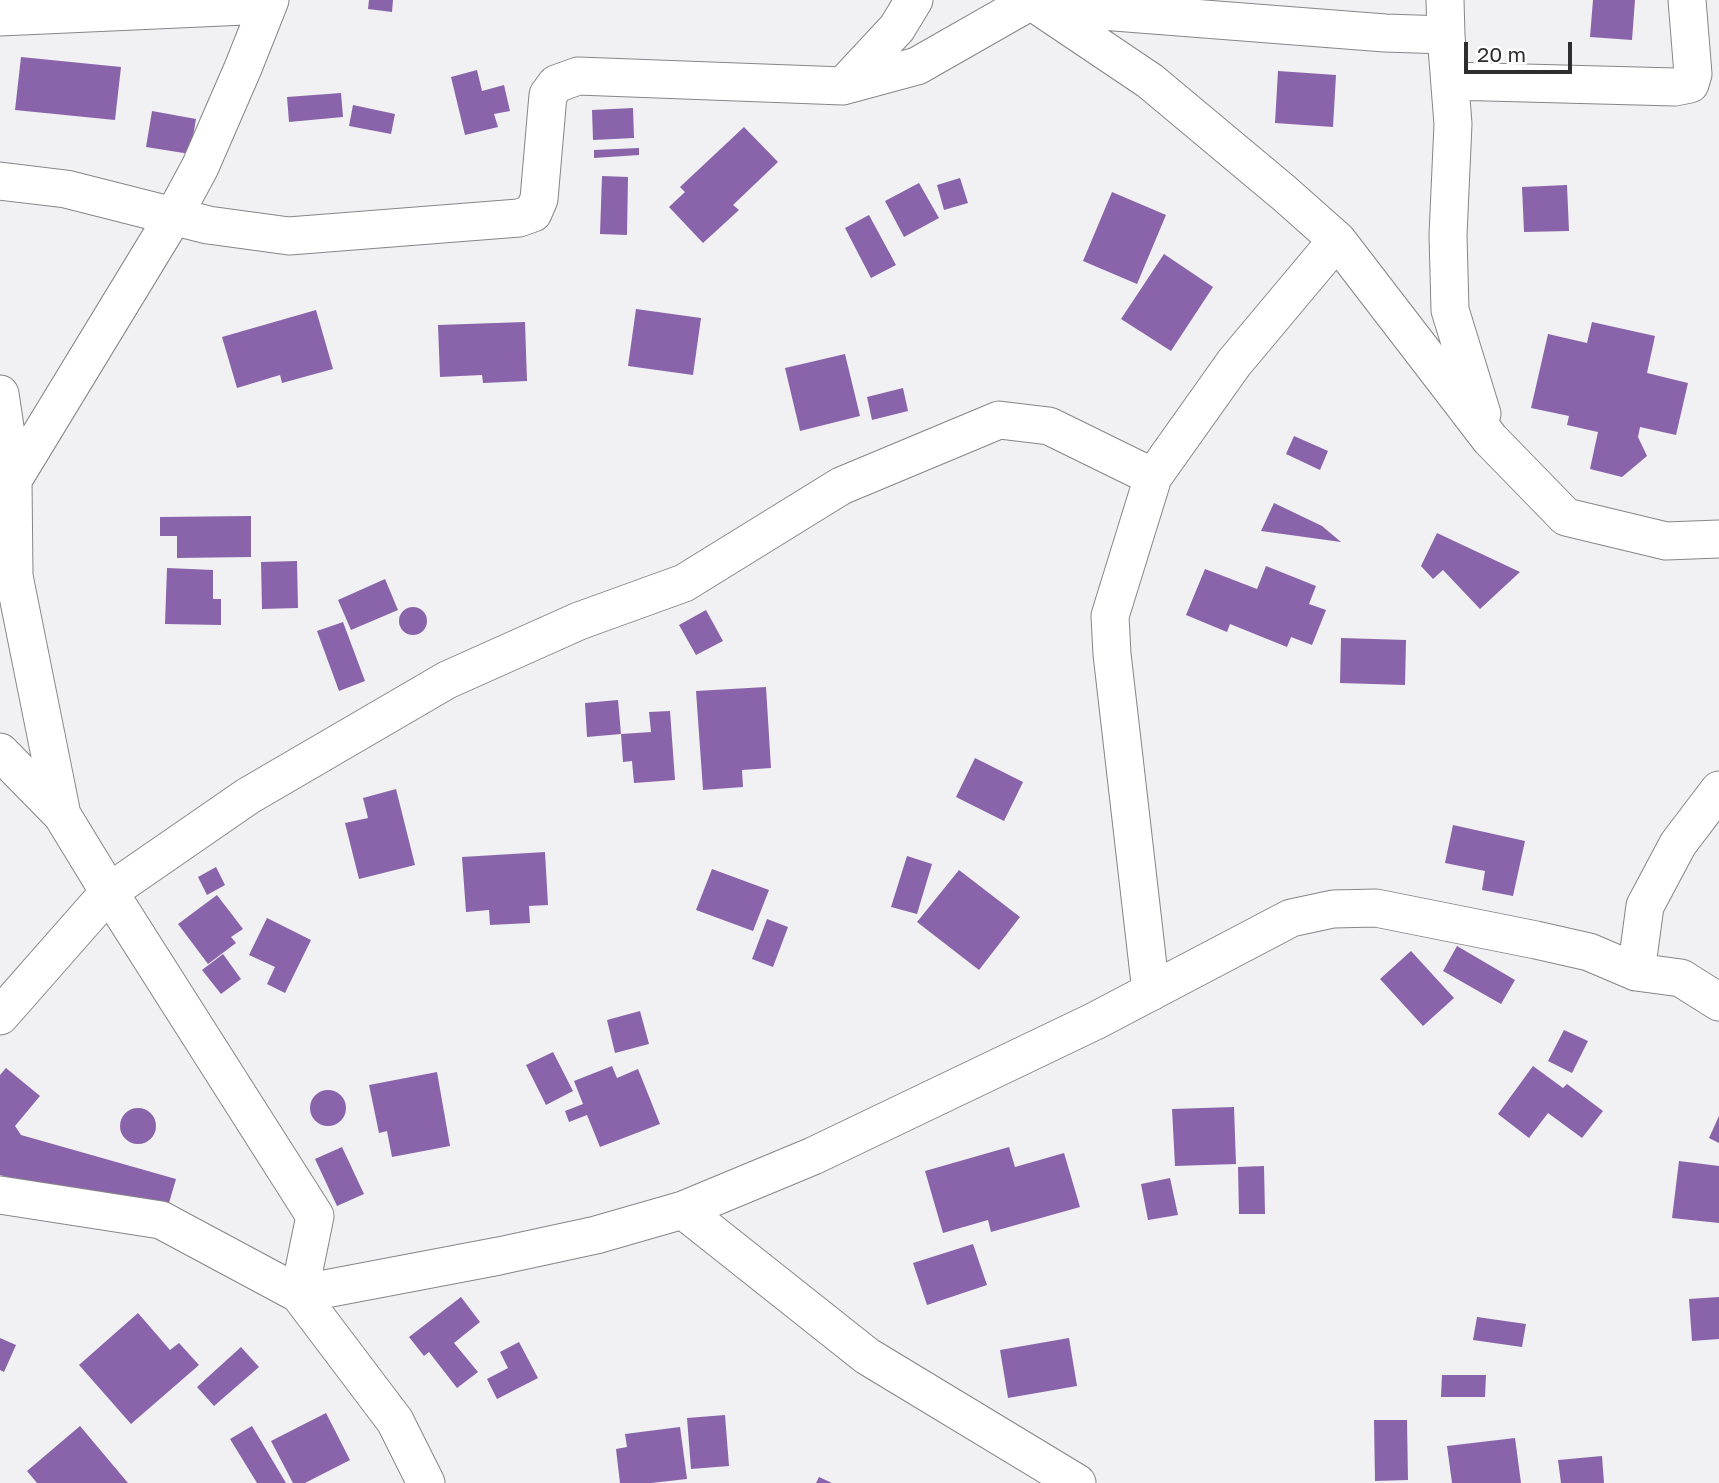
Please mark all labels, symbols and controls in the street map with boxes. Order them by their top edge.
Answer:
scale bar [1467,28,1576,72]
text: 20 m [1477,41,1526,67]

